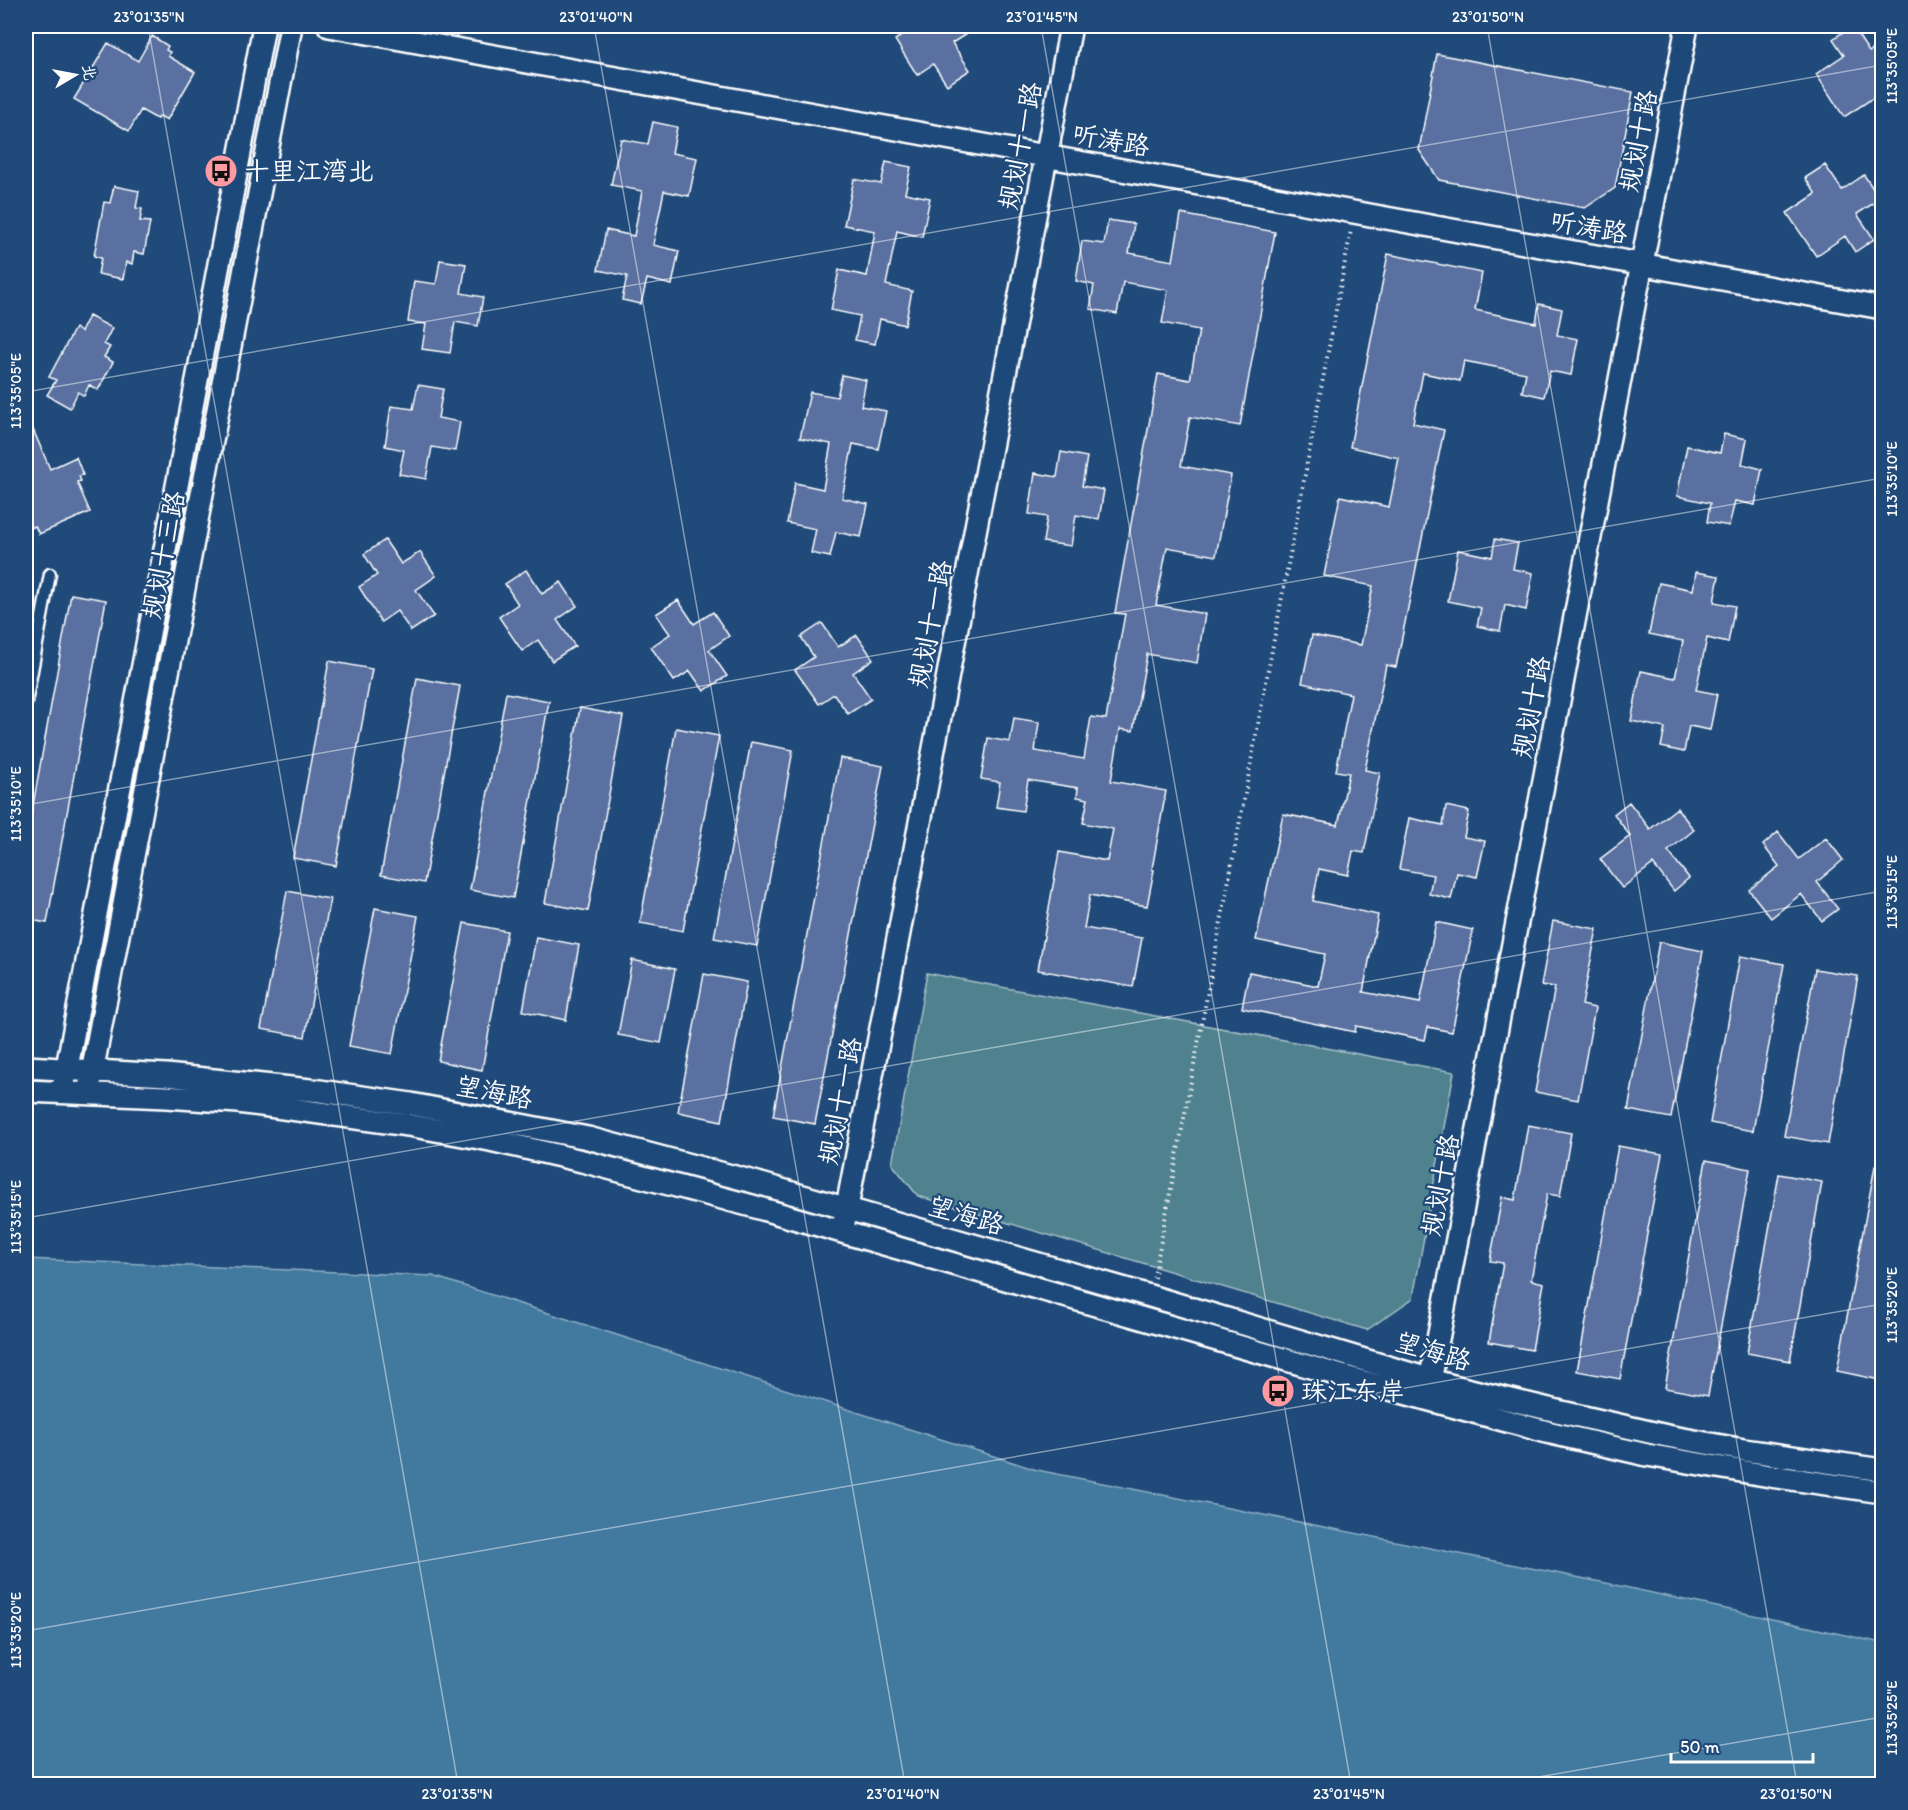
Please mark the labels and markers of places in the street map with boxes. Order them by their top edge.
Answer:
bus stop icon: 十里江湾北 [203,153,239,189]
place label: 十里江湾北 [244,155,374,187]
bus stop icon: 珠江东岸 [1260,1373,1296,1409]
place label: 珠江东岸 [1301,1375,1405,1407]

